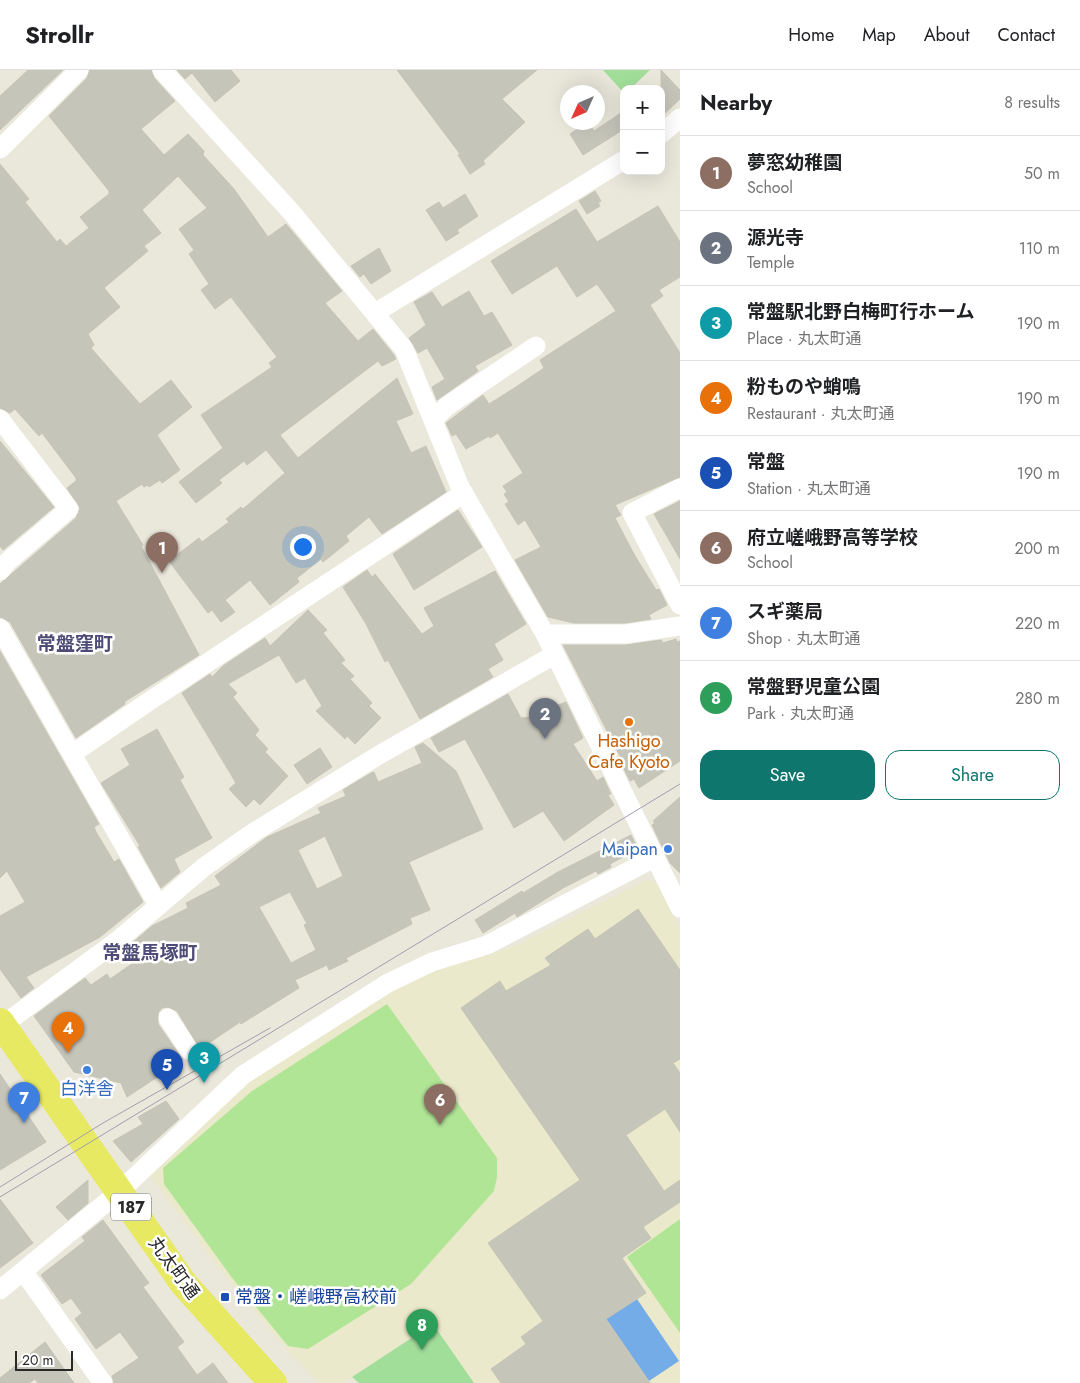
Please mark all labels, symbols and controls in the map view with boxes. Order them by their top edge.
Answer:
text: Strollr [25,17,94,52]
text: Home [788,22,834,48]
text: Map [862,22,896,48]
text: About [924,22,969,48]
text: Contact [997,22,1055,48]
north arrow [560,85,605,130]
map controls [620,85,665,175]
button: + [620,85,665,130]
text: Nearby [700,88,772,118]
text: 8 results [1004,91,1060,114]
button: − [620,130,665,175]
text: 夢窓幼稚園 [747,149,842,176]
text: 1 [712,162,720,185]
text: 50 m [1024,162,1060,185]
text: School [747,176,793,199]
text: 源光寺 [747,224,804,251]
text: 2 [711,237,721,260]
text: 110 m [1019,237,1060,260]
text: Temple [747,251,795,274]
text: 常盤駅北野白梅町行ホーム [747,298,974,325]
text: 3 [711,312,721,335]
text: 190 m [1017,312,1060,335]
text: Place · 丸太町通 [747,327,861,350]
text: 粉ものや蛸鳴 [747,373,861,400]
text: 4 [710,387,722,410]
text: 190 m [1017,387,1060,410]
text: Restaurant · 丸太町通 [747,402,894,425]
text: 常盤 [747,448,785,475]
text: 5 [711,462,721,485]
text: 190 m [1017,462,1060,485]
text: Station · 丸太町通 [747,477,871,500]
text: 府立嵯峨野高等学校 [747,524,918,551]
pin: 1 [146,532,178,573]
your location [290,534,316,560]
text: 6 [711,537,721,560]
text: 200 m [1014,537,1060,560]
text: School [747,551,793,574]
text: スギ薬局 [747,598,823,625]
text: 7 [711,612,721,635]
text: 220 m [1015,612,1060,635]
text: Shop · 丸太町通 [747,627,860,650]
district label: 常盤窪町 [37,630,113,657]
text: 常盤野児童公園 [747,673,880,700]
text: 8 [711,687,721,710]
text: 280 m [1015,687,1060,710]
pin: 2 [529,698,561,739]
text: Park · 丸太町通 [747,702,854,725]
marker: Hashigo Cafe Kyoto [623,716,635,728]
place label: Hashigo Cafe Kyoto [588,728,670,775]
button: Save [700,750,875,800]
button: Share [885,750,1060,800]
place label: Maipan [602,836,658,862]
marker: Maipan [662,843,674,855]
district label: 常盤馬塚町 [102,939,198,966]
pin: 4 [52,1012,84,1053]
pin: 3 [188,1042,220,1083]
pin: 5 [151,1049,183,1090]
marker: 白洋舎 [81,1064,93,1076]
place label: 白洋舎 [60,1076,114,1102]
pin: 7 [8,1082,40,1123]
pin: 6 [424,1084,456,1125]
road number: 187 [111,1194,151,1220]
street label: 丸太町通 [142,1231,206,1305]
place label: 常盤・嵯峨野高校前 [235,1284,397,1310]
marker: 常盤・嵯峨野高校前 [219,1291,231,1303]
pin: 8 [406,1309,438,1350]
scale bar [15,1348,72,1371]
text: 20 m [22,1350,54,1370]

